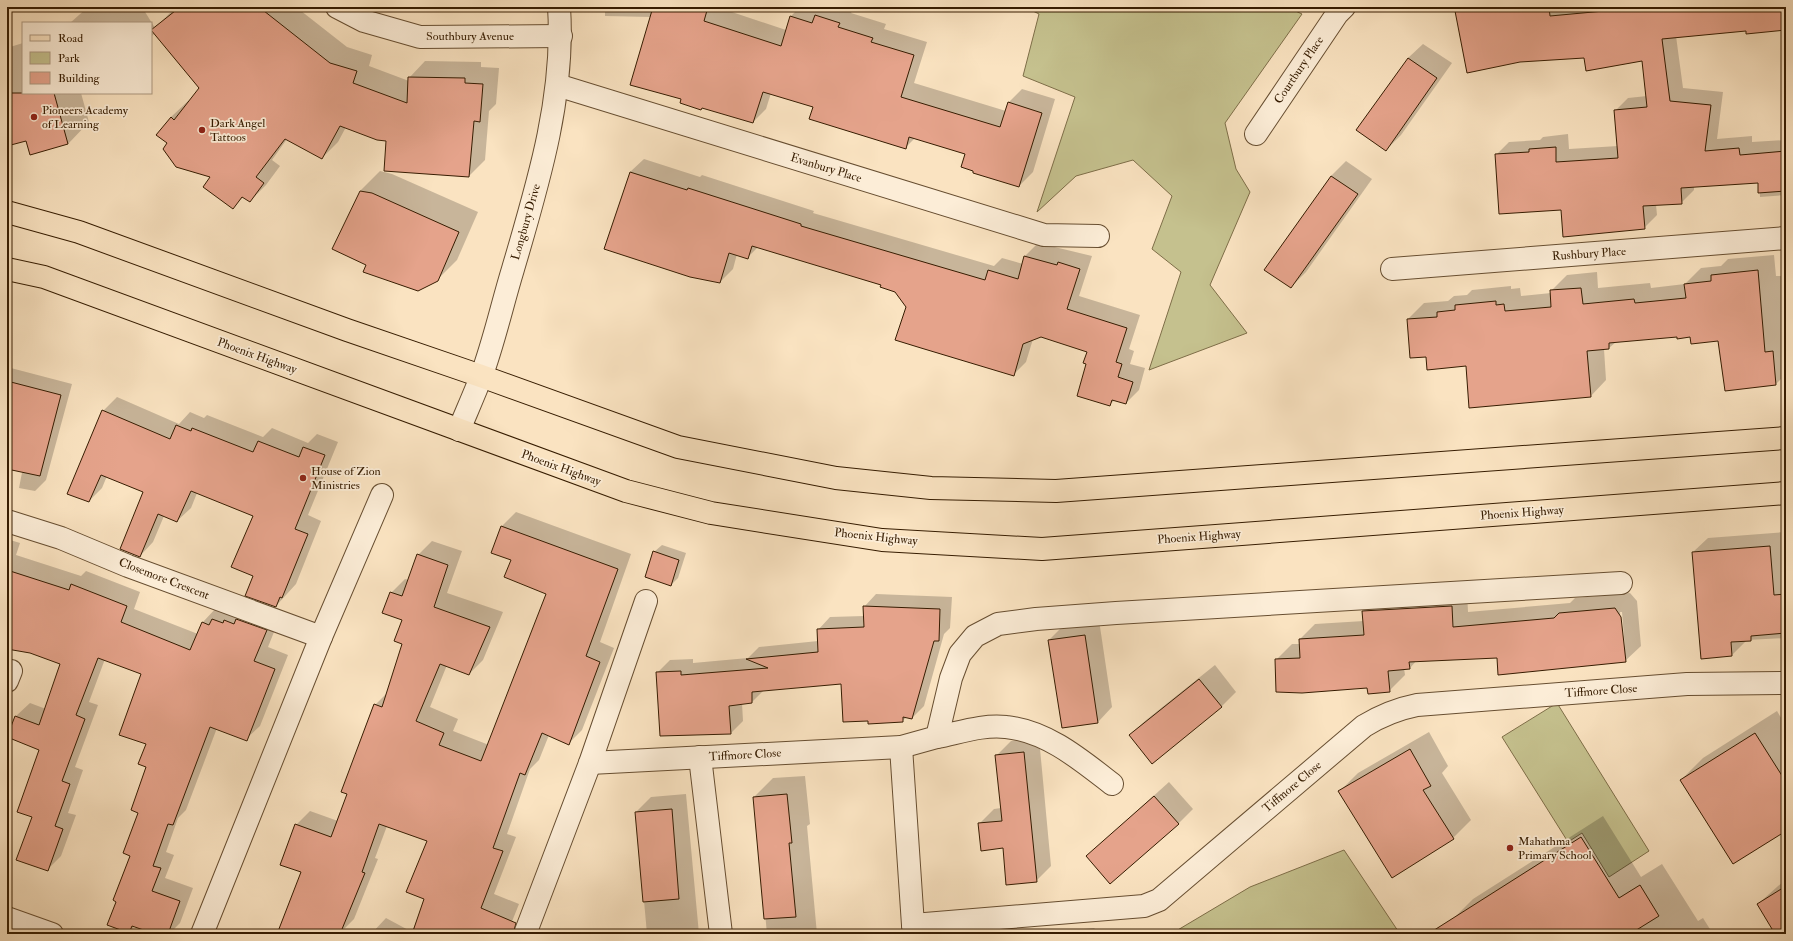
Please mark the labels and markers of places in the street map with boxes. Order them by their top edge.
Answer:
place label: Pioneers Academy of Learning [42,103,129,132]
marker: Pioneers Academy of Learning [29,112,39,122]
place label: Dark Angel Tattoos [210,116,265,145]
marker: Dark Angel Tattoos [197,125,207,135]
place label: House of Zion Ministries [311,464,381,493]
marker: House of Zion Ministries [298,473,308,483]
place label: Mahathma Primary School [1518,834,1591,863]
marker: Mahathma Primary School [1505,843,1515,853]

